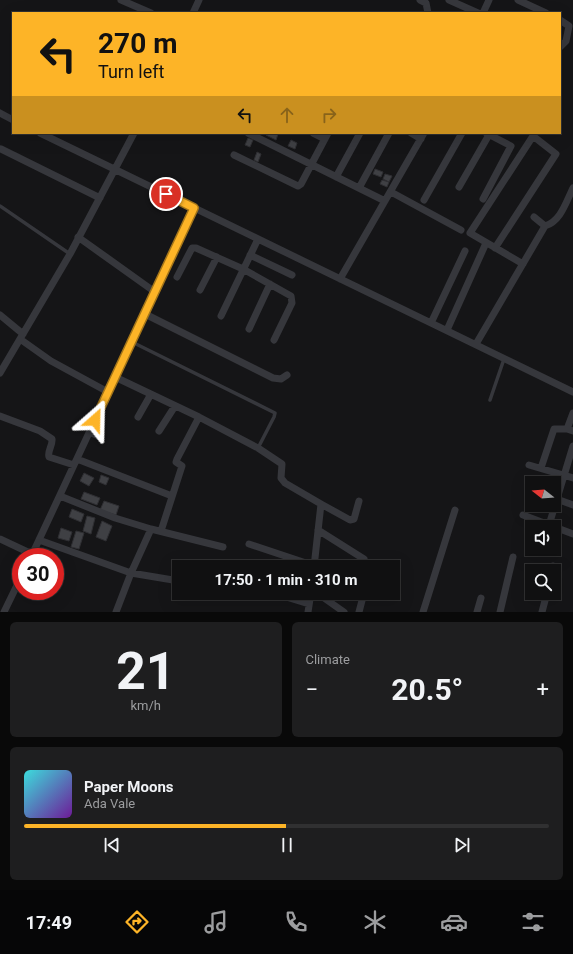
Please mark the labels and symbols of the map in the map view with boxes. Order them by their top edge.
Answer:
pin [149,177,183,211]
position arrow [74,399,116,441]
north arrow [525,476,561,512]
speed limit sign: 30 [12,548,64,600]

